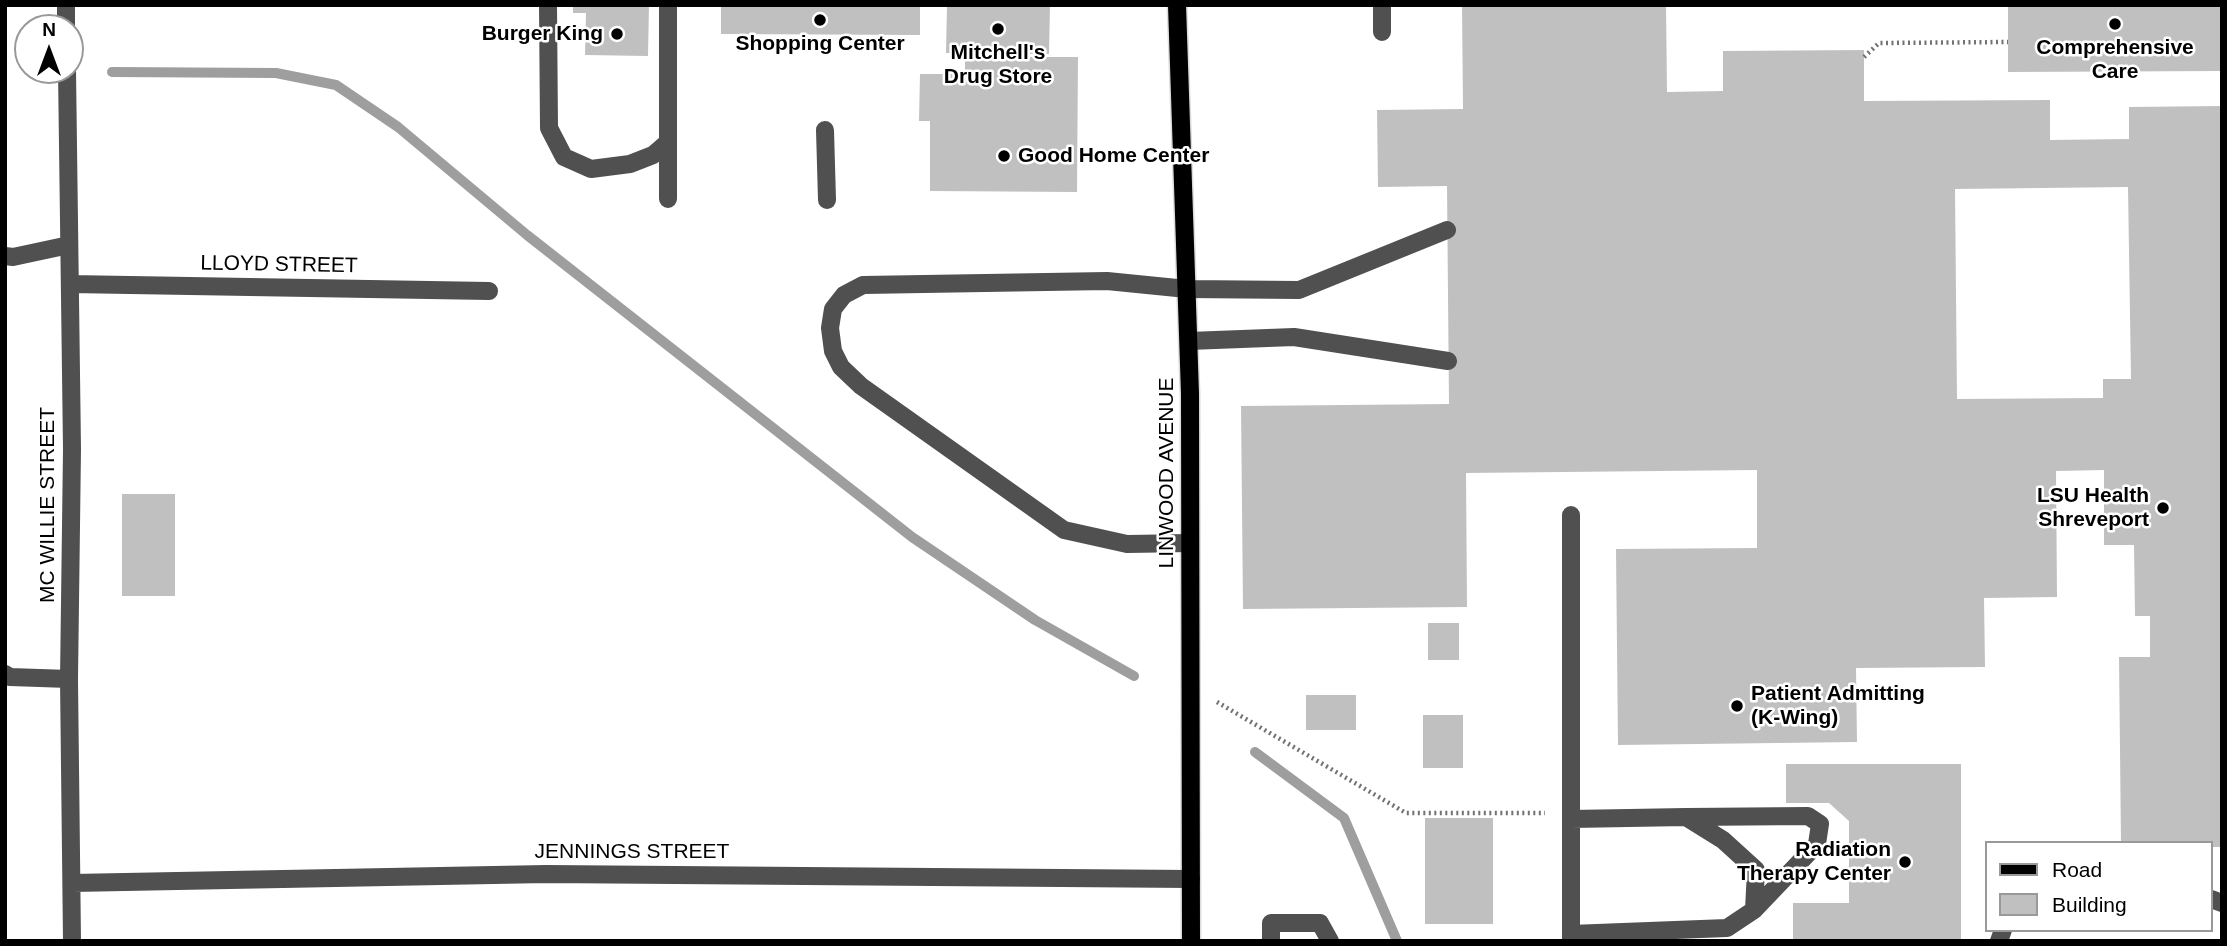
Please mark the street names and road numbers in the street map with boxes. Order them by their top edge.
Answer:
street label: LLOYD STREET [200,251,358,279]
street label: LINWOOD AVENUE [1154,378,1180,568]
street label: MC WILLIE STREET [35,407,61,603]
street label: JENNINGS STREET [535,839,729,865]

